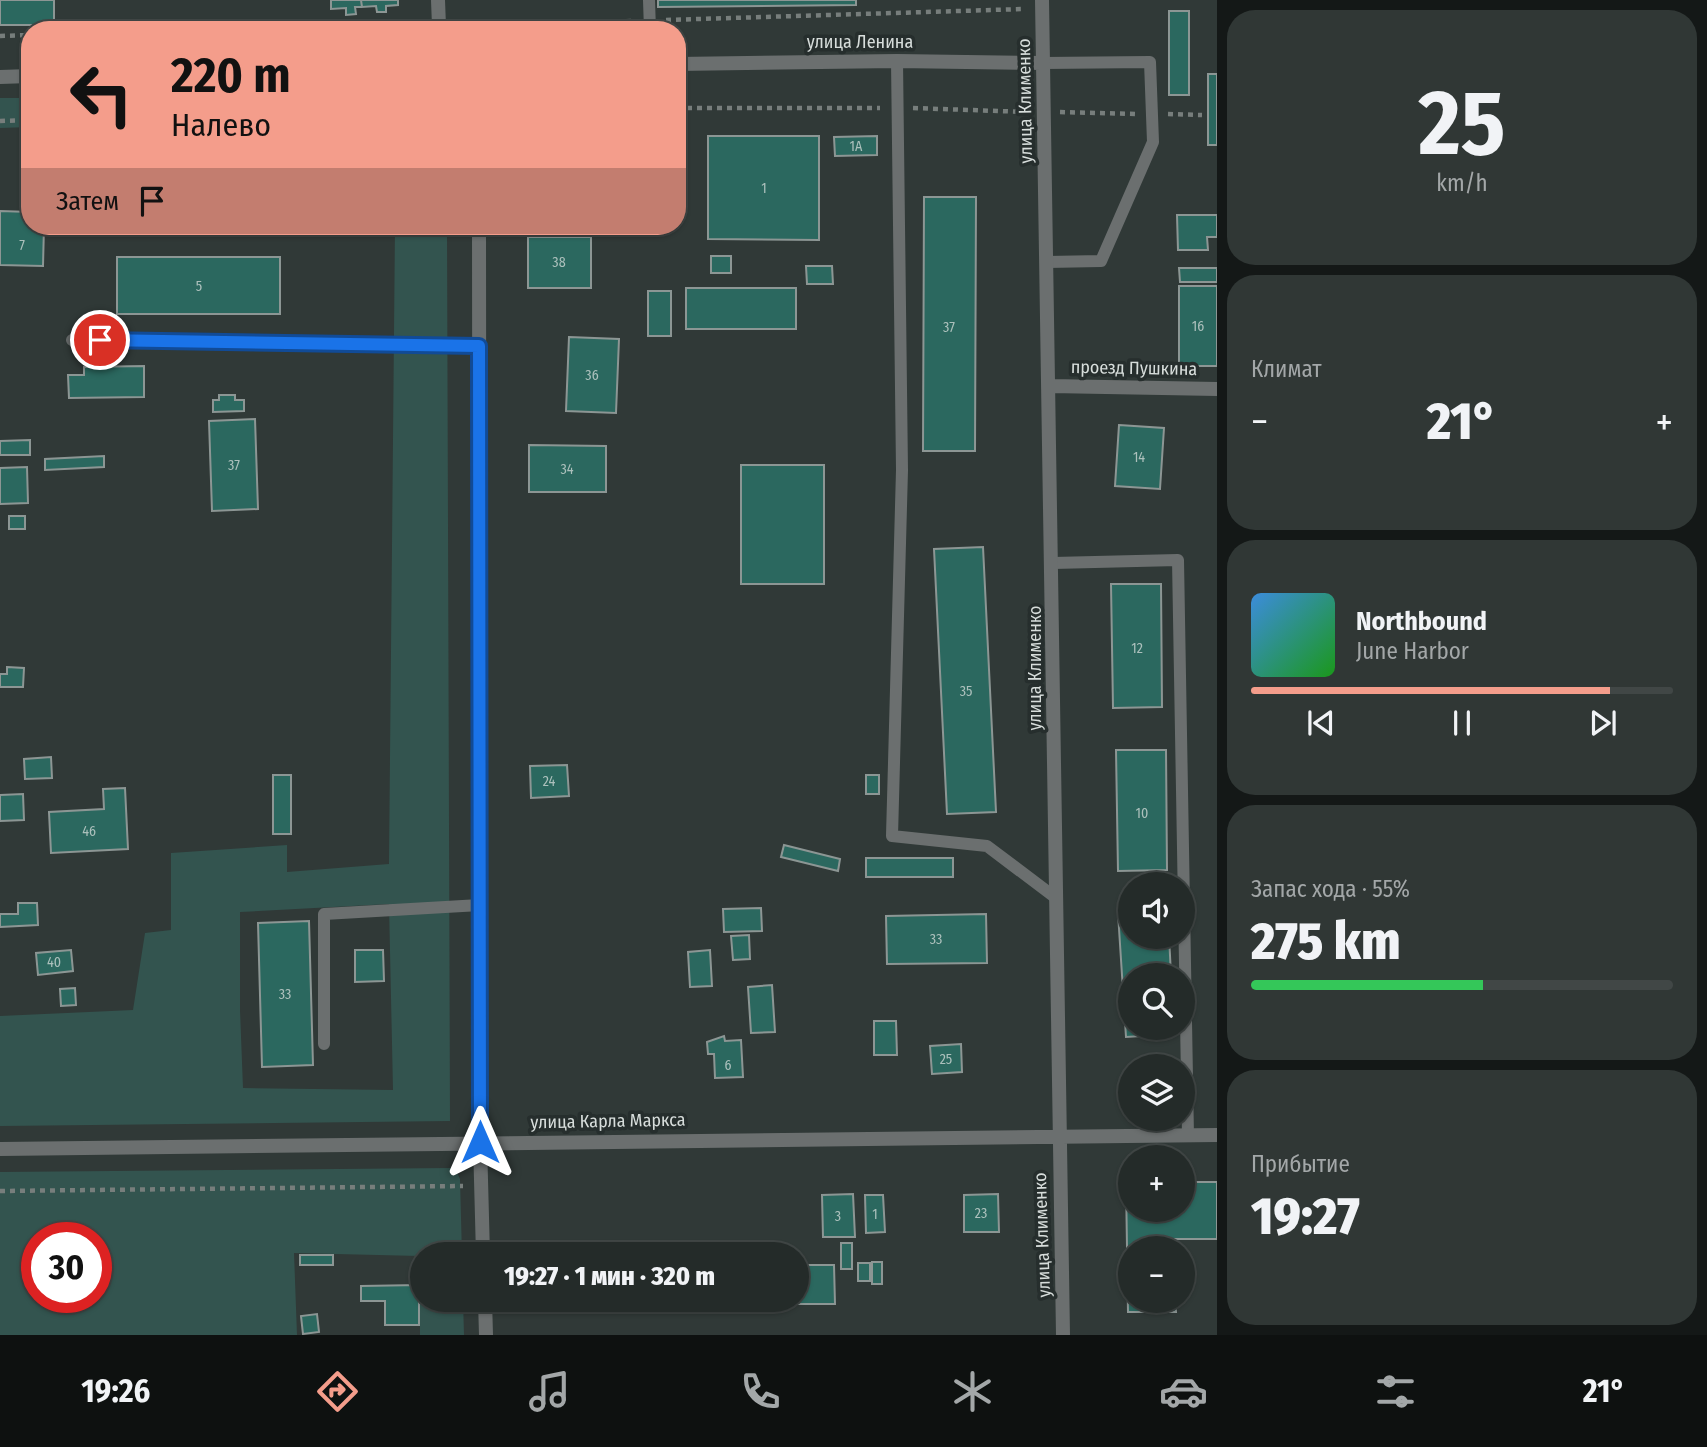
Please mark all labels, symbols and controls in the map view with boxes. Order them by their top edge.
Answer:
street label: улица Ленина [807,31,913,53]
street label: улица Клименко [1013,38,1037,164]
text: 220 m [171,46,291,105]
icon: left [56,49,147,140]
text: 25 [1419,69,1505,178]
text: Налево [171,106,271,144]
house number: 1А [850,138,863,155]
text: km/h [1436,169,1488,197]
house number: 1 [761,180,767,197]
icon: arrive [133,182,171,220]
text: Затем [56,186,119,217]
house number: 7 [19,237,25,254]
house number: 38 [552,254,566,271]
house number: 5 [196,278,202,295]
pin [70,310,130,370]
house number: 16 [1192,318,1204,335]
house number: 37 [943,319,955,336]
icon: arrive [81,321,119,359]
text: Климат [1251,355,1322,383]
street label: проезд Пушкина [1071,356,1198,380]
house number: 36 [585,367,599,384]
text: 21° [1427,390,1497,453]
text: − [1251,399,1268,445]
text: + [1656,399,1673,445]
house number: 14 [1133,449,1145,466]
house number: 37 [228,457,240,474]
house number: 34 [560,461,574,478]
street label: улица Клименко [1024,605,1046,731]
text: Northbound [1356,606,1487,637]
text: June Harbor [1356,637,1469,665]
house number: 12 [1131,640,1143,657]
house number: 35 [960,683,972,700]
icon: previous [1302,704,1340,742]
icon: pause [1443,704,1481,742]
icon: next [1584,704,1622,742]
house number: 24 [543,773,556,790]
house number: 10 [1136,805,1148,822]
house number: 46 [82,823,96,840]
map controls [1118,872,1195,1313]
button: sound [1118,872,1195,949]
text: Запас хода · 55% [1251,875,1410,903]
text: 275 km [1251,910,1400,973]
house number: 33 [930,931,942,948]
house number: 40 [47,954,61,971]
button: search [1118,963,1195,1040]
house number: 33 [279,986,291,1003]
house number: 25 [940,1051,952,1068]
button: layers [1118,1054,1195,1131]
house number: 6 [725,1057,732,1074]
position arrow [443,1105,517,1179]
street label: улица Карла Маркса [530,1109,686,1133]
button: + [1118,1145,1195,1222]
text: Прибытие [1251,1150,1350,1178]
street label: улица Клименко [1029,1172,1055,1298]
text: 19:27 [1251,1185,1360,1248]
house number: 23 [975,1205,987,1222]
house number: 1 [872,1206,878,1223]
house number: 3 [835,1208,841,1225]
speed limit sign: 30 [21,1222,112,1313]
button: − [1118,1236,1195,1313]
text: 19:27 · 1 мин · 320 m [504,1261,715,1292]
icon: directions [313,1367,362,1416]
icon: music [525,1367,574,1416]
icon: phone [736,1367,785,1416]
icon: climate [948,1367,997,1416]
icon: car [1159,1367,1208,1416]
icon: filters [1371,1367,1420,1416]
text: 19:26 [81,1372,150,1410]
text: 21° [1583,1372,1626,1410]

